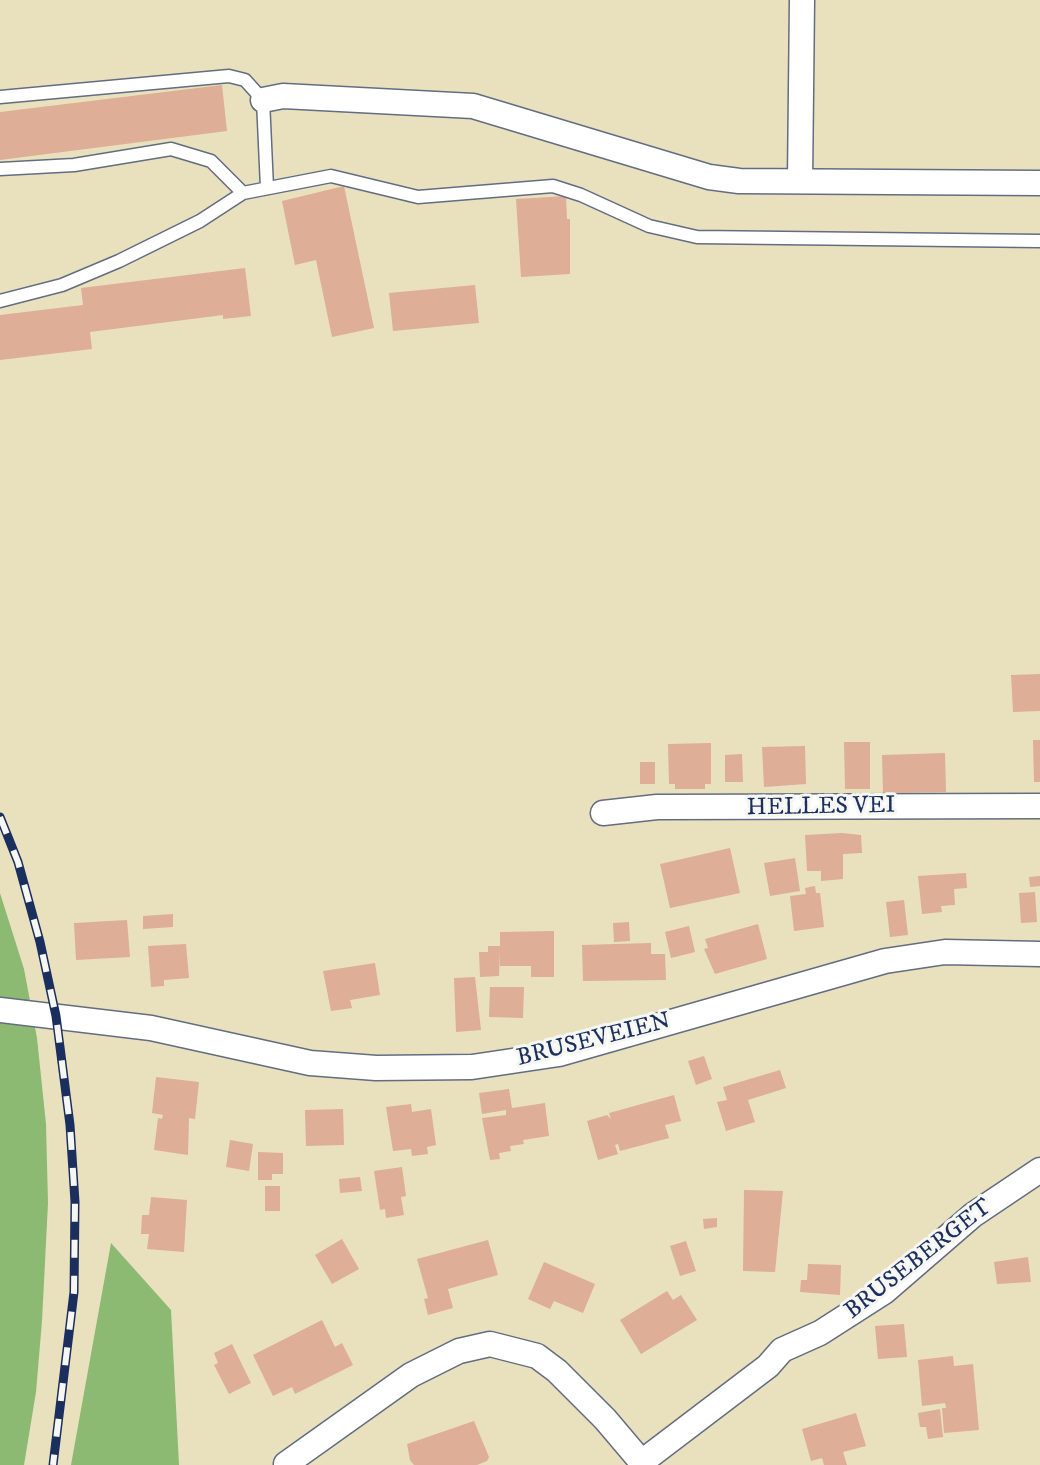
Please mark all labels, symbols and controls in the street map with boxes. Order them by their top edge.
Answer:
street label: HELLES VEI [746,792,896,824]
street label: BRUSEVEIEN [514,1008,674,1074]
street label: BRUSEBERGET [840,1194,998,1326]

